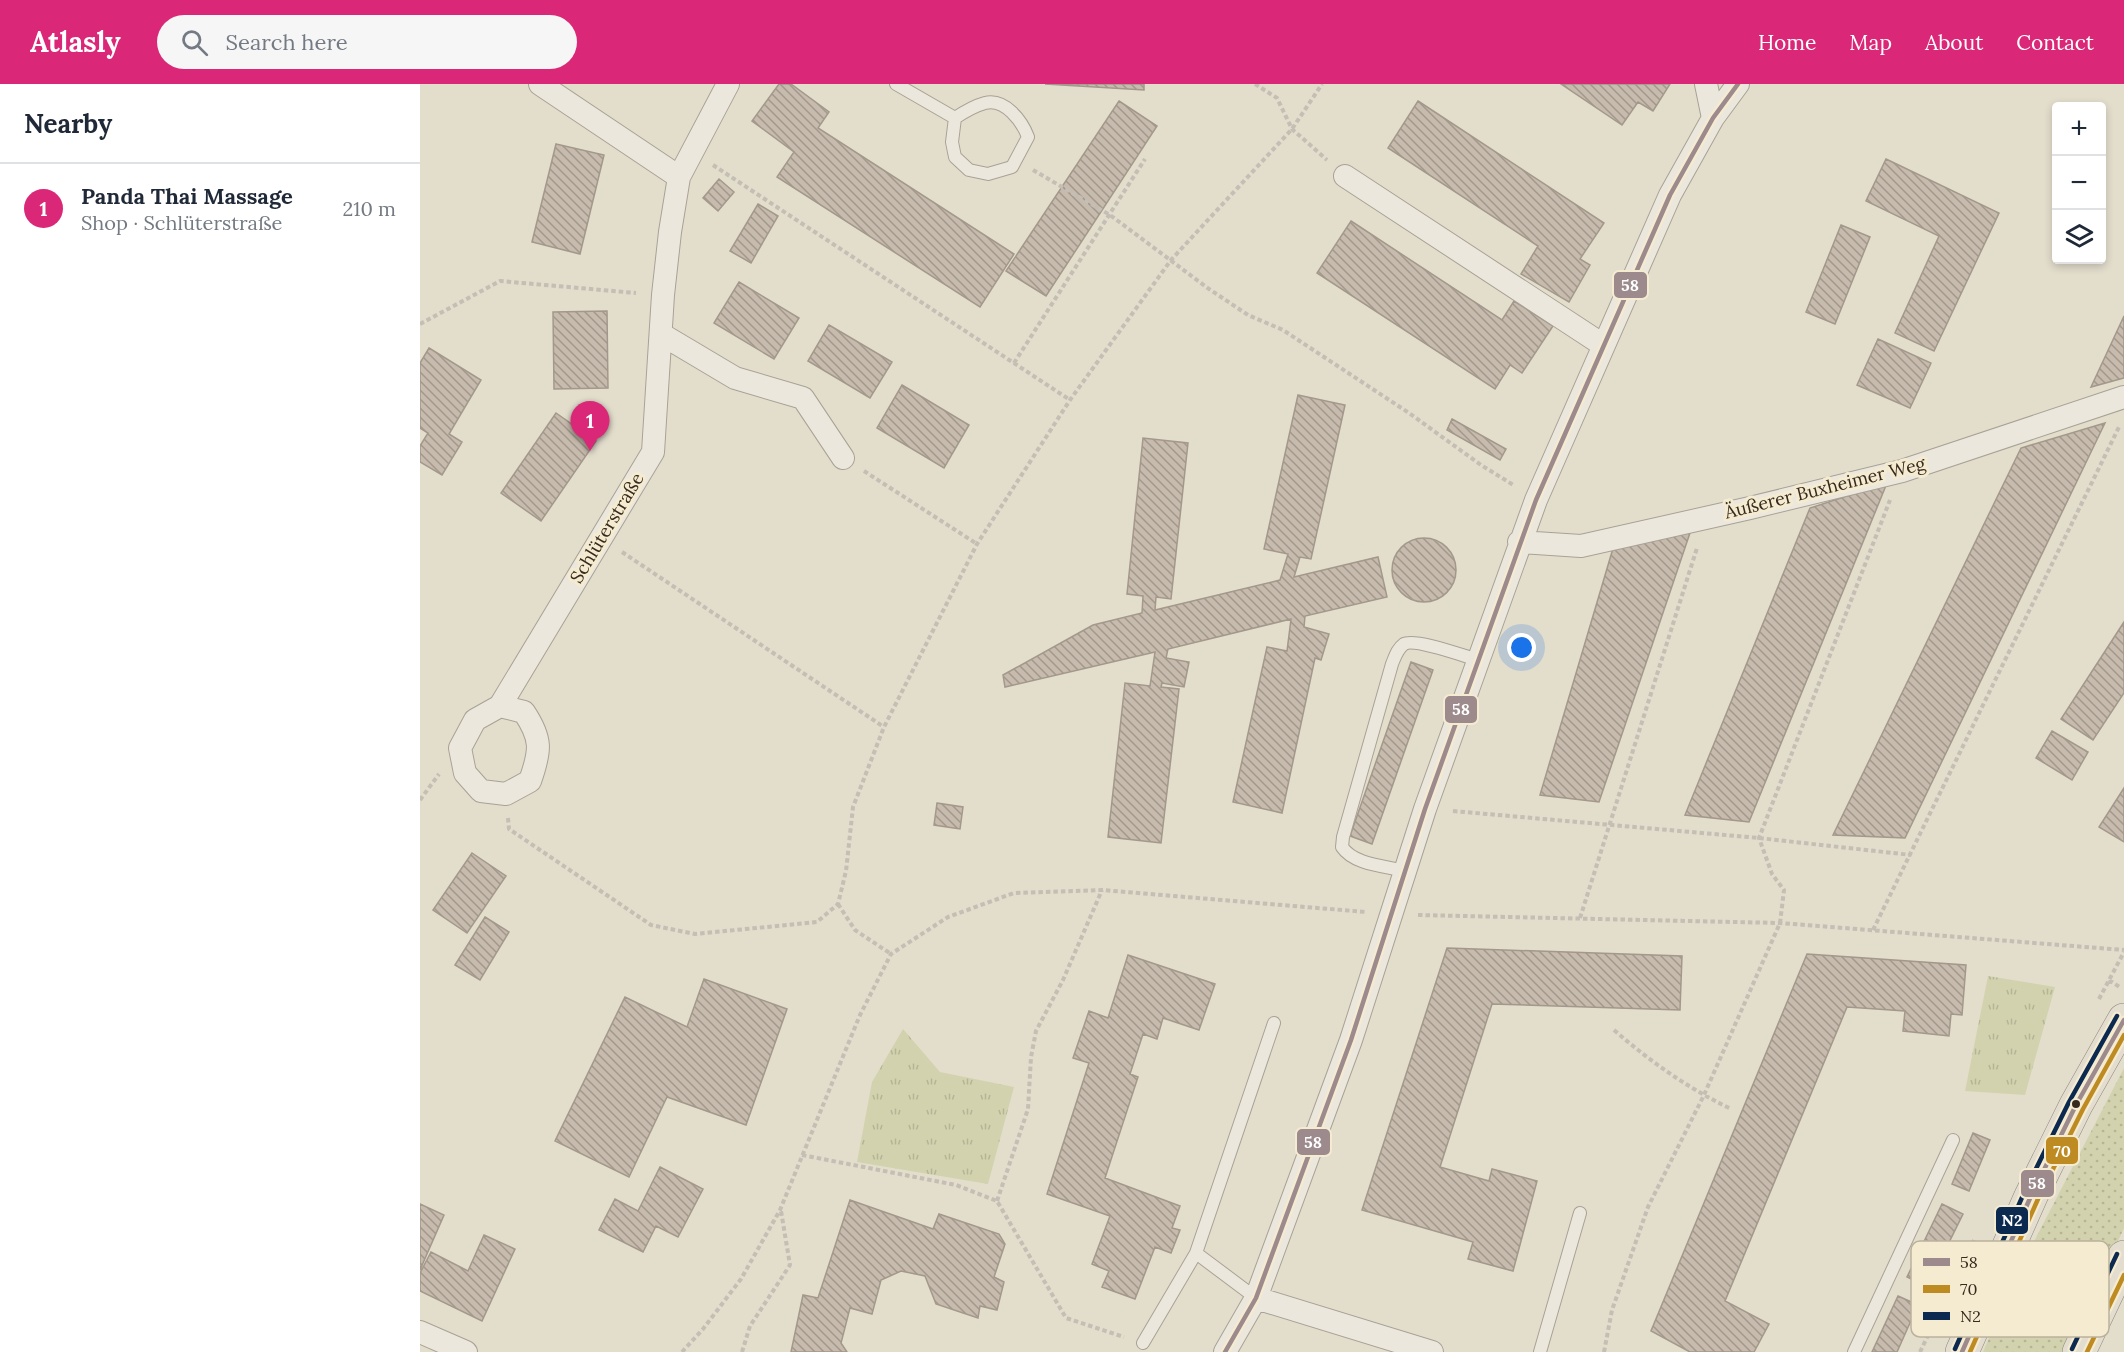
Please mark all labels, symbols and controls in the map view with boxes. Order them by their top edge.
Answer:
search box [157,15,577,69]
text: Atlasly [30,24,121,60]
icon: search [178,26,211,59]
text: Search here [226,28,348,56]
text: Home [1758,29,1816,56]
text: Map [1849,29,1892,56]
text: About [1925,29,1983,56]
text: Contact [2016,29,2094,56]
map controls [2052,102,2106,264]
button: + [2052,102,2106,156]
text: Nearby [24,107,112,140]
button: − [2052,156,2106,210]
text: Panda Thai Massage [81,182,293,210]
text: 1 [39,196,48,221]
text: 210 m [342,196,396,221]
text: Shop · Schlüterstraße [81,210,282,235]
button: layers [2052,210,2106,264]
line badge: 58 [1613,271,1648,299]
text: 58 [1621,275,1639,295]
pin: 1 [570,402,610,451]
street label: Äußerer Buxheimer Weg [1721,451,1929,524]
street label: Schlüterstraße [565,468,649,587]
your location [1507,633,1536,662]
line badge: 58 [1444,695,1478,724]
text: 58 [1452,699,1470,719]
unlabelled marker [2070,1098,2082,1110]
line badge: 58 [1296,1128,1331,1156]
text: 58 [1304,1132,1322,1152]
line badge: 70 [2045,1136,2079,1165]
text: 70 [2053,1141,2071,1161]
line badge: 58 [2020,1169,2055,1198]
text: 58 [2028,1173,2046,1193]
line badge: N2 [1995,1206,2029,1235]
text: N2 [2002,1210,2022,1230]
legend [1911,1241,2109,1337]
text: 58 [1960,1252,1978,1272]
text: 70 [1960,1279,1977,1299]
text: N2 [1960,1306,1981,1326]

